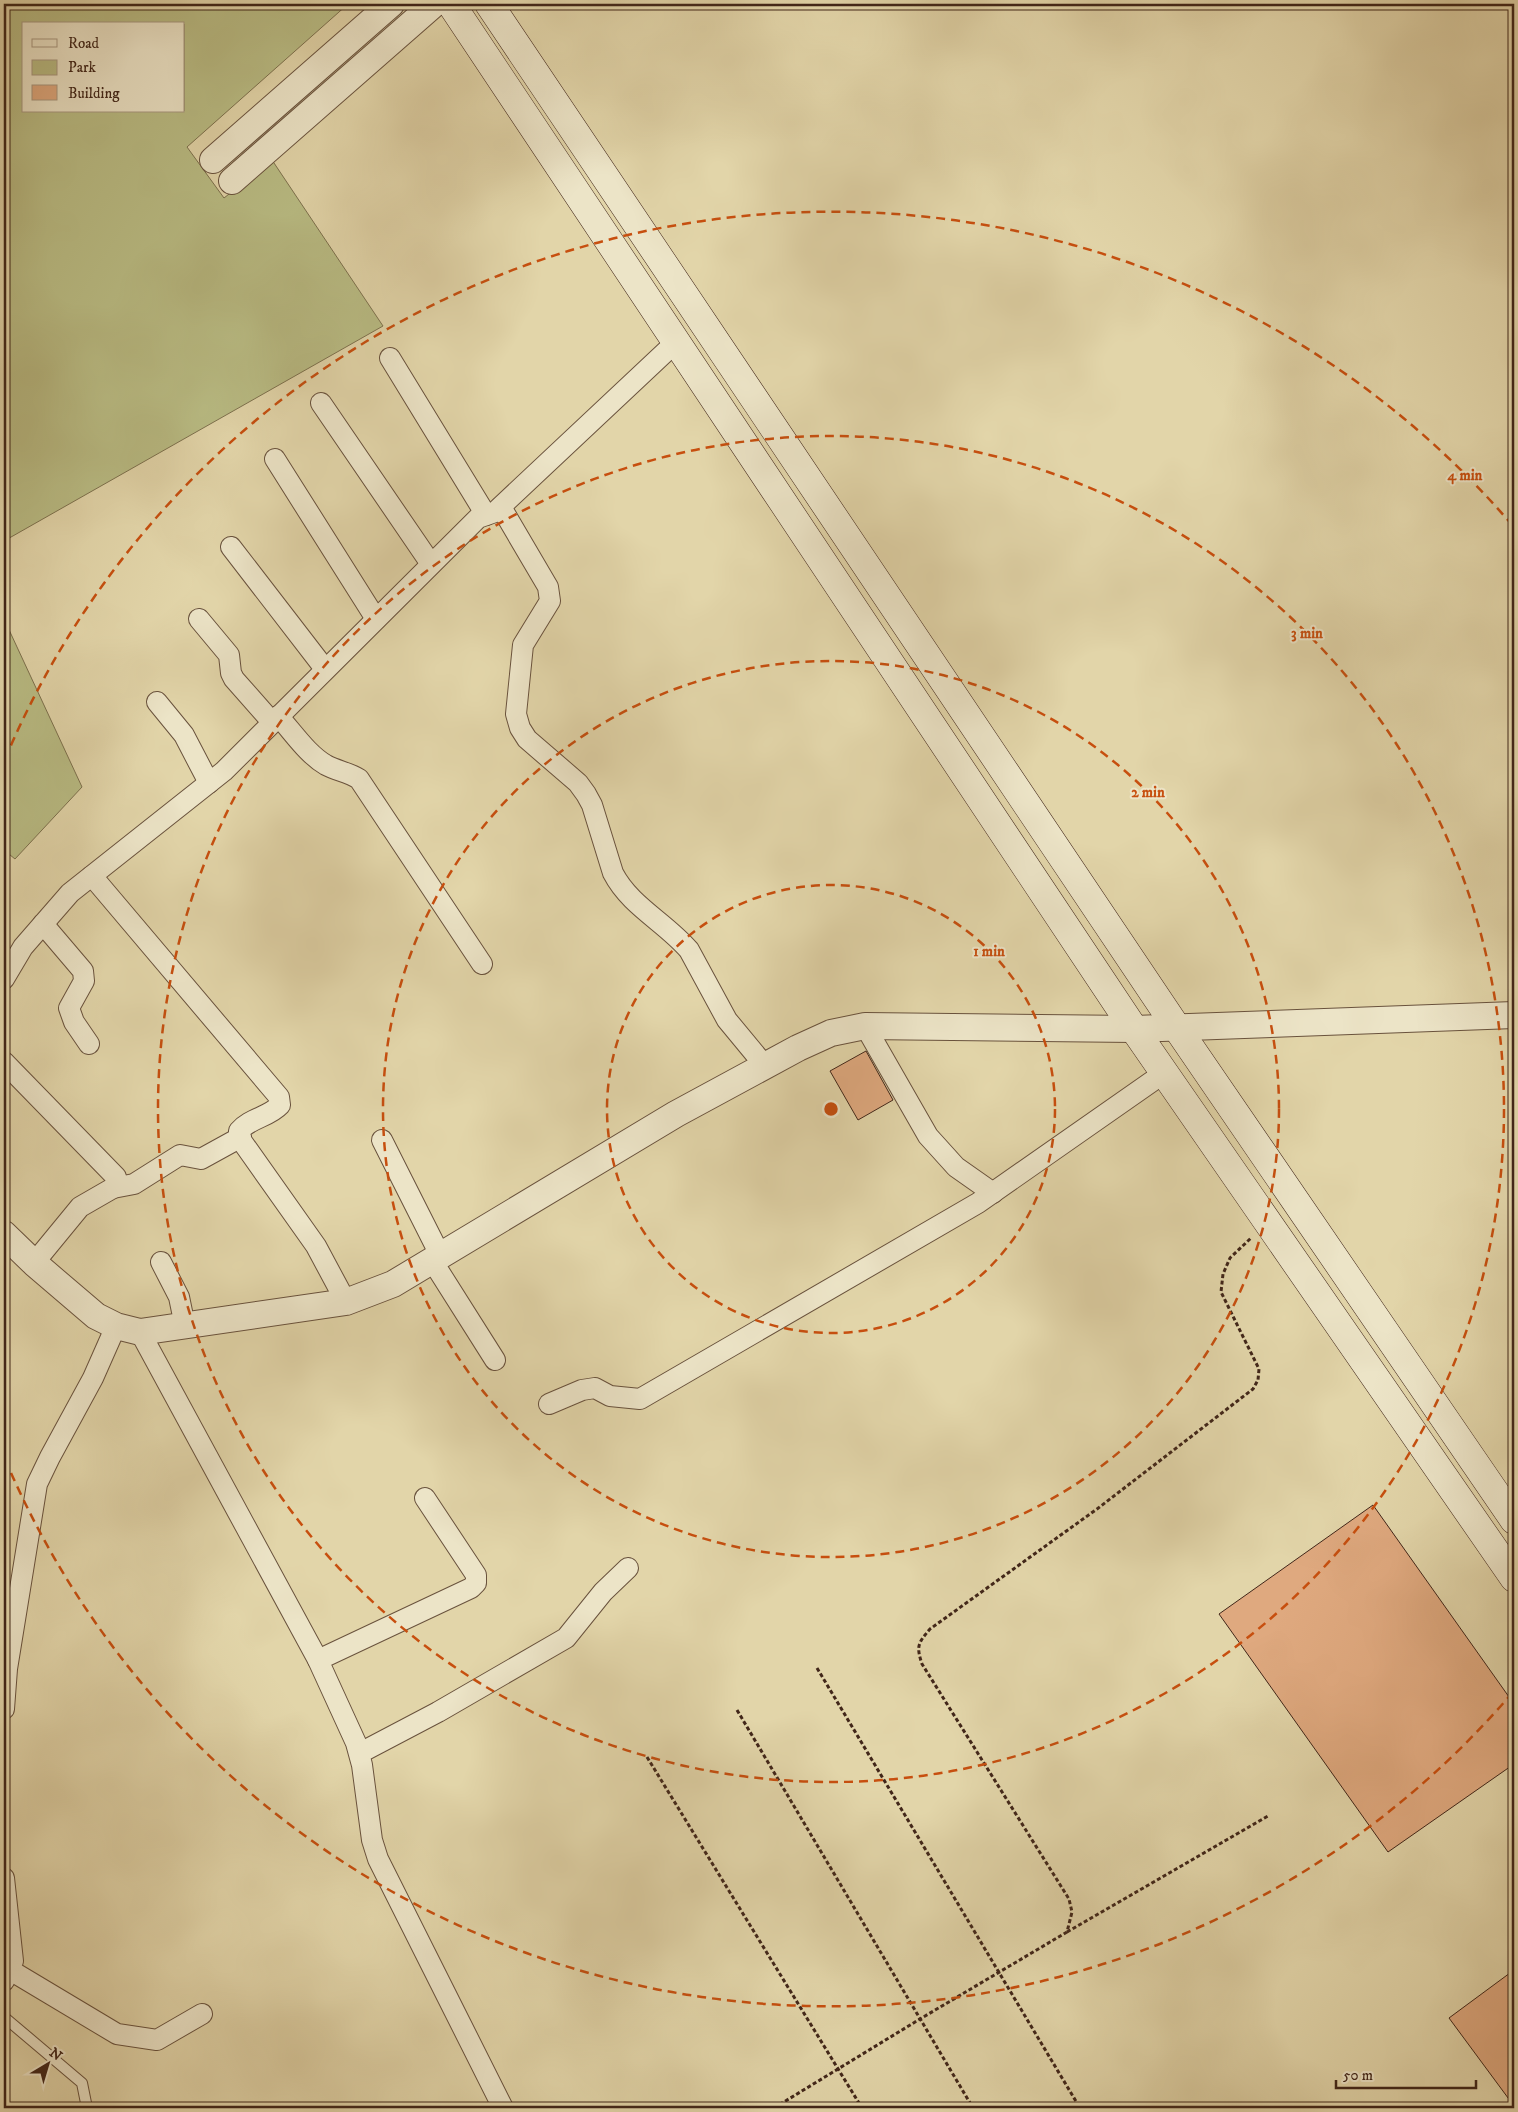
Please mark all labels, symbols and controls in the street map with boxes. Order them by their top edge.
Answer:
legend [22,22,185,112]
text: Road [68,34,100,53]
text: Park [68,58,97,77]
text: Building [68,84,120,103]
text: 4 min [1447,466,1483,485]
text: 3 min [1291,624,1323,643]
text: 2 min [1131,783,1165,802]
text: 1 min [973,942,1005,961]
centre of rings [822,1100,840,1118]
north arrow [22,2040,72,2090]
text: N [45,2044,66,2065]
scale bar [1336,2057,1476,2089]
text: 50 m [1343,2066,1373,2085]

